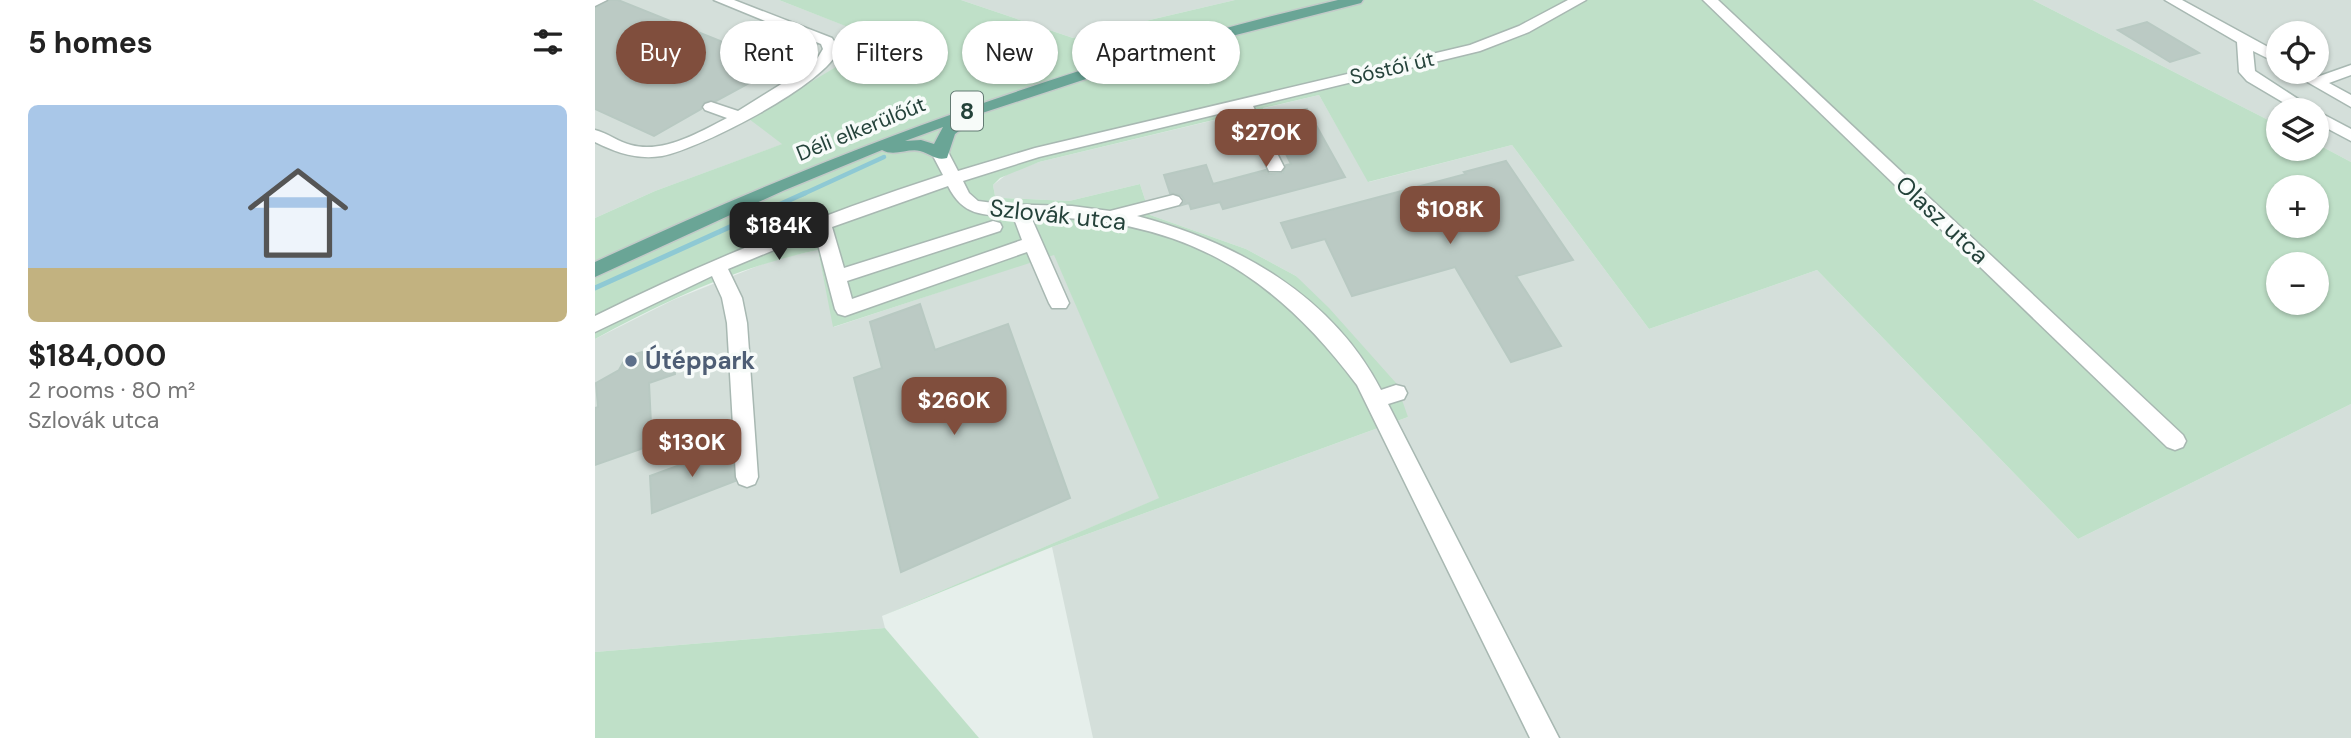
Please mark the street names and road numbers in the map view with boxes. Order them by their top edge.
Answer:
street label: Sóstói út [1347,45,1437,91]
street label: Déli elkerülőút [792,90,930,168]
road number: 8 [951,92,983,130]
street label: Olasz utca [1889,169,1995,271]
street label: Szlovák utca [988,192,1128,237]

